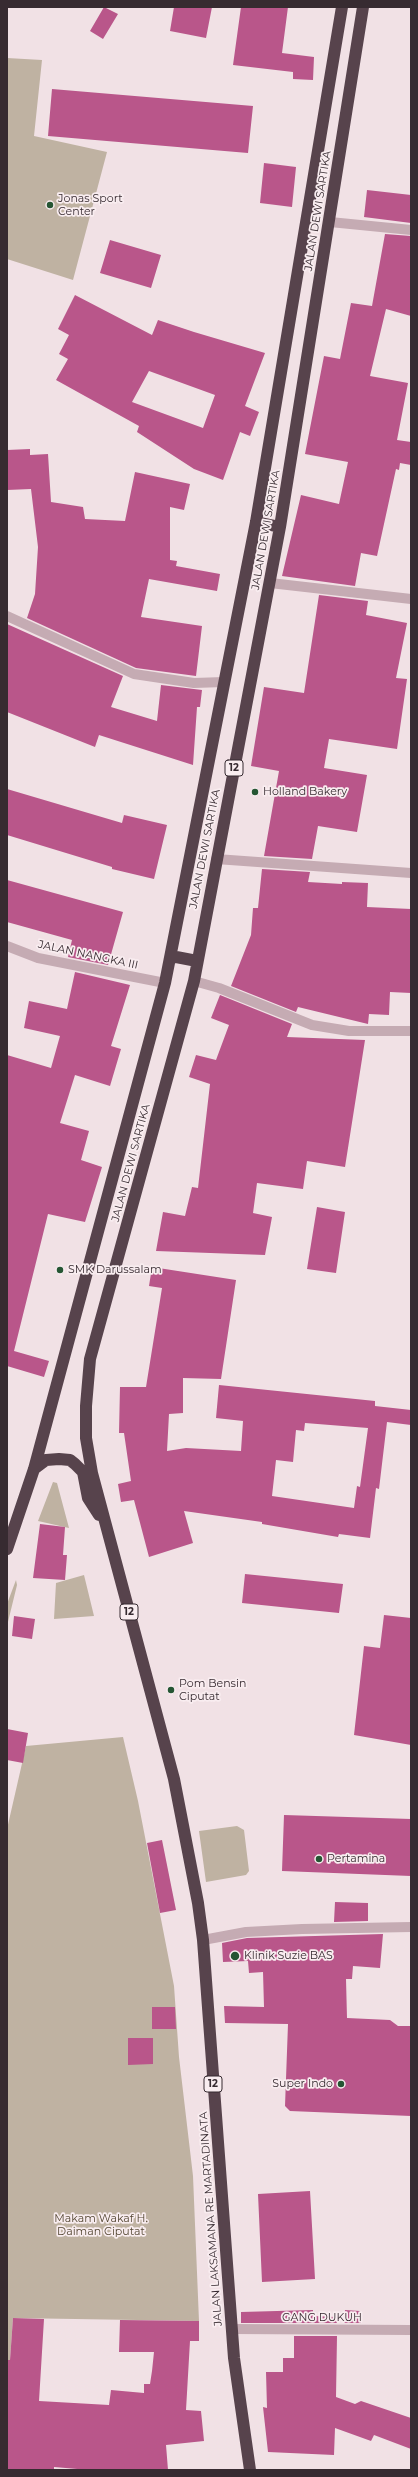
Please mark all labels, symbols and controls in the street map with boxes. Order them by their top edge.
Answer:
street label: JALAN DEWI SARTIKA [302,150,334,272]
place label: Jonas Sport Center [58,192,123,218]
marker: Jonas Sport Center [45,200,55,210]
street label: JALAN DEWI SARTIKA [249,469,283,591]
road number: 12 [225,760,243,776]
place label: Holland Bakery [263,785,347,799]
marker: Holland Bakery [250,787,260,797]
street label: JALAN DEWI SARTIKA [187,788,223,910]
street label: JALAN NANGKA III [37,938,139,972]
street label: JALAN DEWI SARTIKA [109,1103,153,1223]
place label: SMK Darussalam [68,1263,162,1277]
marker: SMK Darussalam [55,1265,65,1275]
road number: 12 [120,1604,138,1620]
place label: Pom Bensin Ciputat [179,1677,246,1703]
marker: Pom Bensin Ciputat [166,1685,176,1695]
place label: Pertamina [327,1852,385,1866]
marker: Pertamina [314,1854,324,1864]
place label: Klinik Suzie BAS [244,1949,333,1963]
marker: Klinik Suzie BAS [229,1950,241,1962]
road number: 12 [204,2076,222,2092]
place label: Super Indo [272,2077,333,2091]
marker: Super Indo [336,2079,346,2089]
street label: JALAN LAKSAMANA RE MARTADINATA [197,2111,225,2327]
park label: Makam Wakaf H. Daiman Ciputat [54,2212,148,2238]
street label: GANG DUKUH [282,2311,362,2325]

